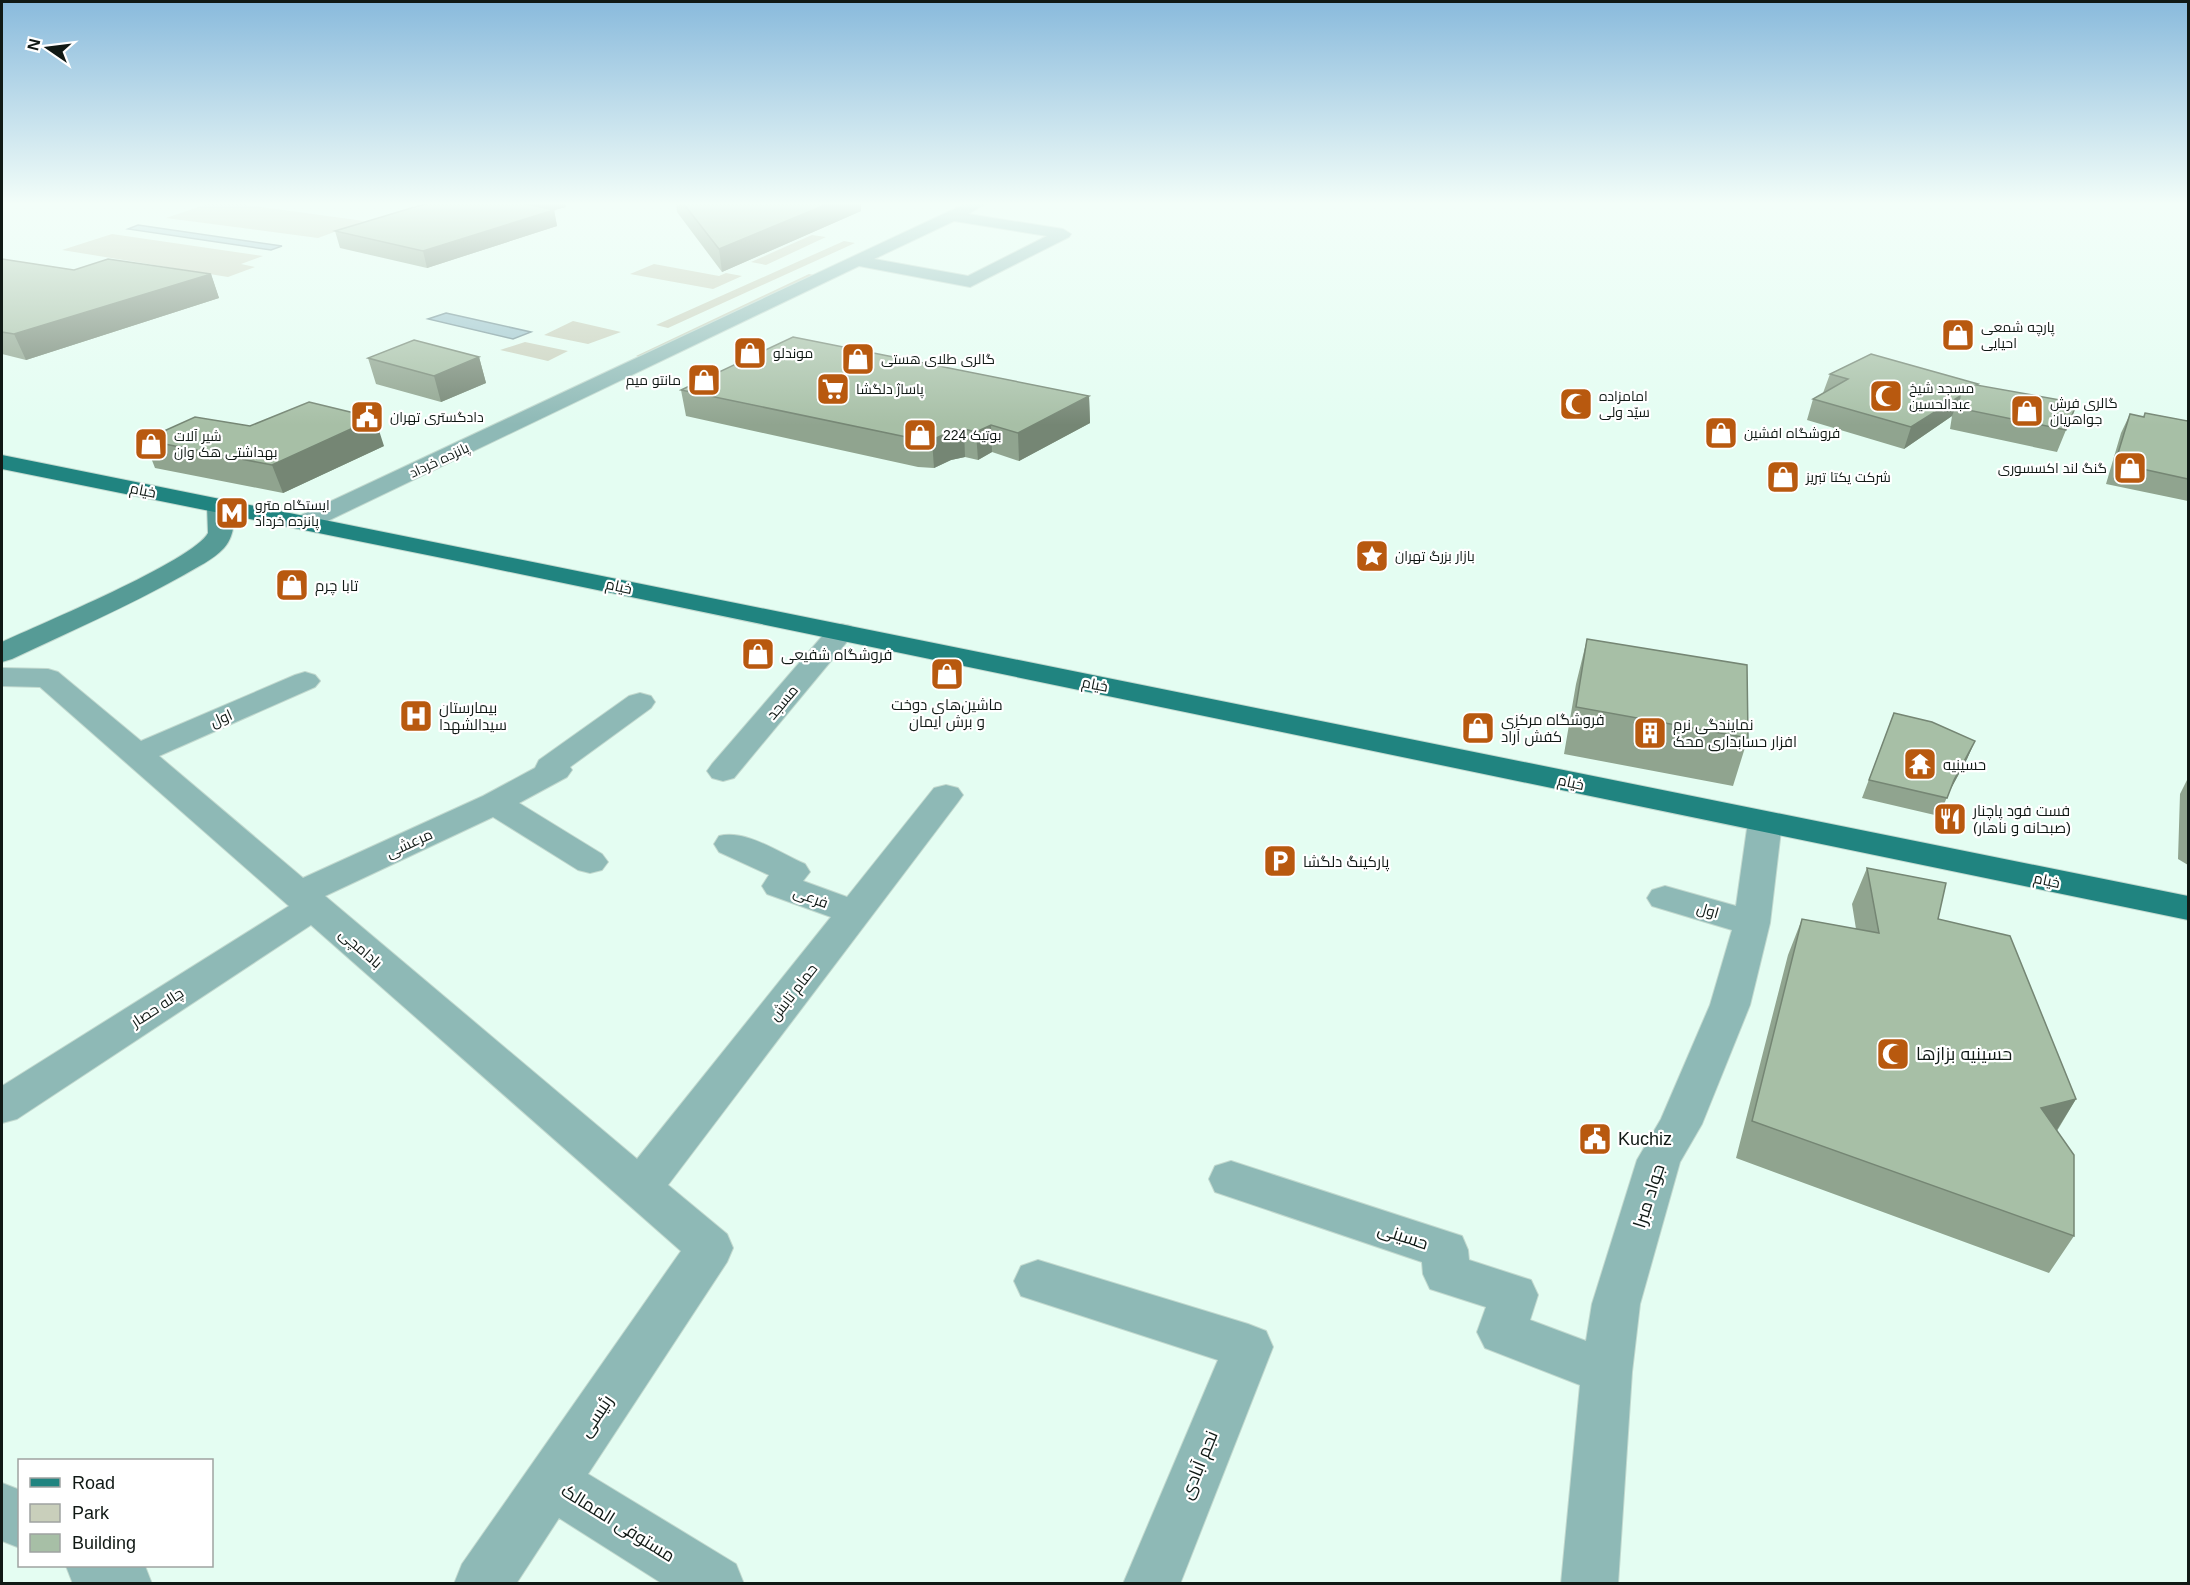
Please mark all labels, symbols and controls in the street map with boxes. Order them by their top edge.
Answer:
north arrow [18,18,78,78]
text: N [24,37,44,52]
shop icon: پارچه شمعی احیایی [1940,317,1976,353]
place label: پارچه شمعی احیایی [1981,319,2055,351]
shop icon: موندلو [732,335,768,371]
shop icon: گالری طلای هستی [840,341,876,377]
place label: موندلو [773,345,813,361]
place label: گالری طلای هستی [881,351,995,367]
shop icon: مانتو میم [686,362,722,398]
supermarket icon: پاساژ دلگشا [815,371,851,407]
place label: مانتو میم [626,372,681,390]
mosque icon: مسجد شیخ عبدالحسین [1868,378,1904,414]
place label: مسجد شیخ عبدالحسین [1909,380,1974,412]
place label: پاساژ دلگشا [856,381,924,399]
mosque icon: امامزاده سیّد ولی [1558,386,1594,422]
place label: امامزاده سیّد ولی [1599,388,1650,420]
shop icon: گالری فرش جواهریان [2009,393,2045,429]
place label: گالری فرش جواهریان [2050,395,2118,427]
public building icon: دادگستری تهران [349,399,385,435]
place label: دادگستری تهران [390,409,484,425]
shop icon: فروشگاه افشین [1703,415,1739,451]
shop icon: بوتیک 224 [902,417,938,453]
place label: فروشگاه افشین [1744,425,1840,441]
shop icon: شیر آلات بهداشتی هک وان [133,426,169,462]
place label: بوتیک 224 [943,427,1001,443]
place label: شیر آلات بهداشتی هک وان [174,428,277,460]
street label: پانزده خرداد [407,439,472,483]
shop icon: گنگ لند اکسسوری [2112,450,2148,486]
shop icon: شرکت یکتا تبریز [1765,459,1801,495]
place label: گنگ لند اکسسوری [1998,460,2107,476]
place label: شرکت یکتا تبریز [1805,469,1891,485]
street label: خیام [128,479,158,503]
metro station icon: ایستگاه مترو پانزده خرداد [214,495,250,531]
place label: ایستگاه مترو پانزده خرداد [255,497,330,531]
place icon: بازار بزرگ تهران [1354,538,1390,574]
place label: بازار بزرگ تهران [1395,548,1475,564]
shop icon: تابا چرم [274,567,310,603]
street label: خیام [604,575,634,599]
place label: تابا چرم [315,577,358,596]
shop icon: فروشگاه شفيعی [740,636,776,672]
place label: فروشگاه شفيعی [781,646,892,665]
shop icon: ماشین‌های دوخت و برش ایمان [929,656,965,692]
street label: خیام [1080,673,1110,697]
street label: مسجد [763,681,801,723]
place label: ماشین‌های دوخت و برش ایمان [891,696,1003,732]
hospital icon: بیمارستان سیدالشهدا [398,698,434,734]
place label: بیمارستان سیدالشهدا [439,699,507,735]
street label: اول [207,706,235,731]
shop icon: فروشگاه مرکزی کفش آراد [1460,710,1496,746]
place label: فروشگاه مرکزی کفش آراد [1501,711,1605,747]
building icon: نمایندگی نرم افزار حسابداری محک [1632,715,1668,751]
place label: نمایندگی نرم افزار حسابداری محک [1673,716,1797,752]
temple icon: حسینیه [1902,746,1938,782]
place label: حسینیه [1943,756,1986,773]
street label: خیام [1556,771,1586,795]
restaurant icon: فست فود پاچنار (صبحانه و ناهار) [1932,801,1968,837]
place label: فست فود پاچنار (صبحانه و ناهار) [1972,802,2071,837]
street label: مرعشی [383,825,436,863]
parking icon: پارکینگ دلگشا [1262,843,1298,879]
place label: پارکینگ دلگشا [1303,853,1389,872]
street label: خیام [2032,869,2062,893]
street label: فرعی [791,883,831,913]
street label: اول [1695,899,1721,922]
street label: بادامچی [335,925,386,973]
street label: حمام تابش [765,960,822,1025]
street label: چاله حصار [127,984,188,1032]
mosque icon: حسینیه بزازها [1875,1036,1911,1072]
place label: حسینیه بزازها [1916,1044,2012,1065]
public building icon: Kuchiz [1577,1121,1613,1157]
place label: Kuchiz [1618,1129,1672,1149]
street label: جواد مبرا [1629,1162,1670,1231]
street label: حسینی [1375,1218,1431,1254]
street label: رئیسی [575,1391,618,1441]
street label: نجم آبادی [1176,1428,1224,1503]
legend [18,1459,213,1567]
text: Road [72,1473,115,1493]
street label: مستوفی الممالک [557,1480,678,1567]
text: Park [72,1503,110,1523]
text: Building [72,1533,136,1553]

